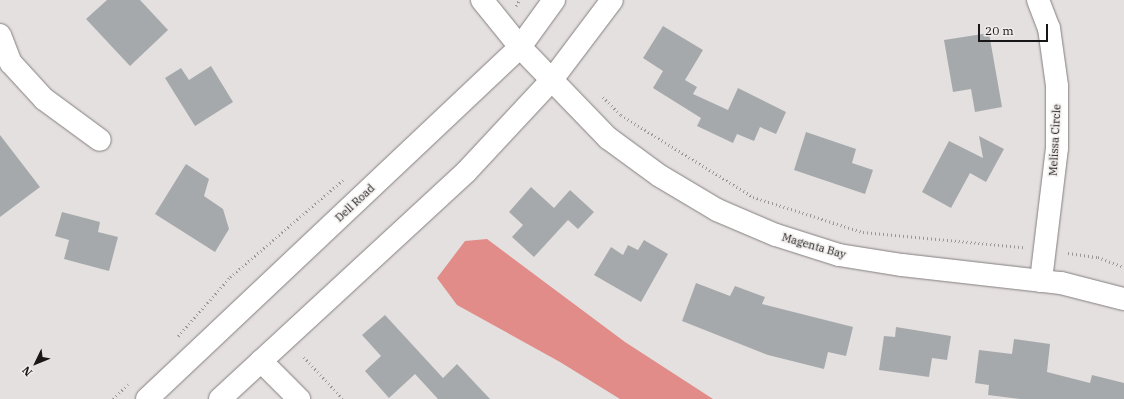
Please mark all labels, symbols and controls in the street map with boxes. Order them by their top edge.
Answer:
scale bar [980,16,1050,42]
text: 20 m [985,23,1014,38]
street label: Melissa Circle [1047,104,1063,176]
street label: Dell Road [333,181,377,225]
street label: Magenta Bay [780,231,848,261]
north arrow [16,343,56,383]
text: N [19,363,35,379]

